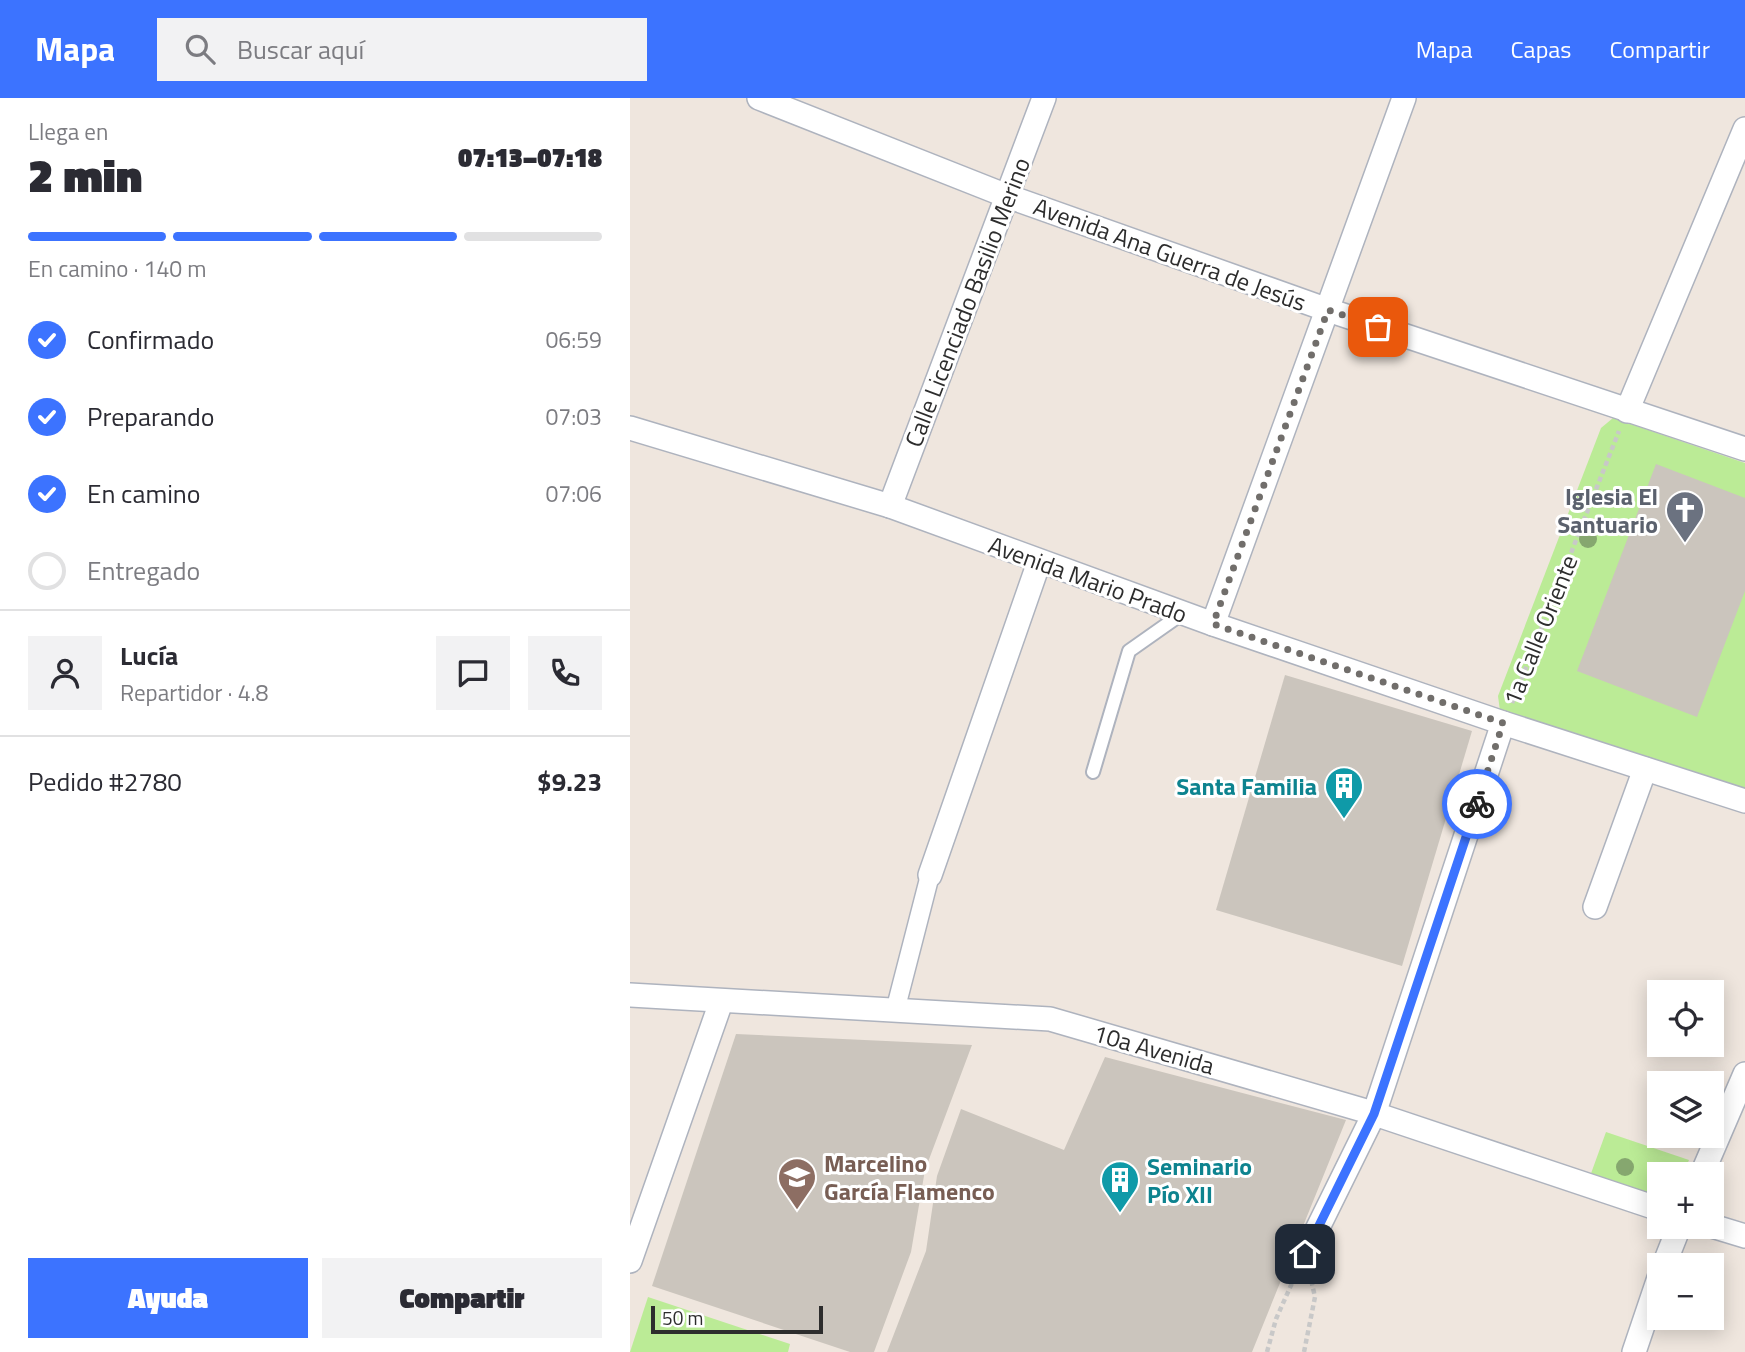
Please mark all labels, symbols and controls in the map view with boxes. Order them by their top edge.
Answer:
search box [157,18,647,81]
text: Mapa [35,24,115,74]
icon: search [181,30,219,68]
text: Buscar aquí [237,30,364,69]
text: Mapa [1416,31,1473,67]
text: Capas [1511,31,1571,67]
text: Compartir [1609,31,1710,67]
text: Llega en [28,114,108,149]
text: 07:13–07:18 [458,138,602,177]
text: 2 min [28,140,142,210]
street label: Calle Licenciado Basilio Merino [895,152,1039,452]
street label: Avenida Ana Guerra de Jesús [1029,188,1311,320]
text: En camino · 140 m [28,251,206,286]
pin [1348,297,1408,357]
icon: bag [1359,308,1397,346]
text: Confirmado [87,320,214,359]
icon: check [28,321,66,359]
text: 06:59 [545,322,602,357]
text: Preparando [87,397,214,436]
icon: check [28,398,66,436]
text: 07:03 [545,399,602,434]
text: En camino [87,474,201,513]
icon: check [28,475,66,513]
text: 07:06 [545,476,602,511]
place label: Iglesia El Santuario [1557,478,1658,542]
church icon: Iglesia El Santuario [1664,489,1706,544]
street label: Avenida Mario Prado [984,526,1192,632]
street label: 1a Calle Oriente [1493,549,1587,711]
text: Entregado [87,551,200,590]
button: person [28,636,102,710]
text: Lucía [120,636,178,675]
button: chat [436,636,510,710]
button: phone [528,636,602,710]
text: Repartidor · 4.8 [120,675,268,710]
text: Pedido #2780 [28,762,182,801]
text: $9.23 [537,762,602,801]
building icon: Santa Familia [1323,765,1365,820]
place label: Santa Familia [1176,768,1317,804]
courier [1442,769,1512,839]
icon: bike [1458,785,1496,823]
map controls [1647,980,1724,1330]
button: locate [1647,980,1724,1057]
street label: 10a Avenida [1089,1015,1219,1083]
button: layers [1647,1071,1724,1148]
place label: Marcelino García Flamenco [824,1145,995,1209]
place label: Seminario Pío XII [1147,1148,1252,1212]
school or university icon: Marcelino García Flamenco [776,1156,818,1211]
building icon: Seminario Pío XII [1099,1159,1141,1214]
button: + [1647,1162,1724,1239]
pin [1275,1224,1335,1284]
icon: home [1286,1235,1324,1273]
button: − [1647,1253,1724,1330]
button: Ayuda [28,1258,308,1338]
button: Compartir [322,1258,602,1338]
scale bar [651,1303,822,1335]
text: 50 m [662,1303,703,1332]

